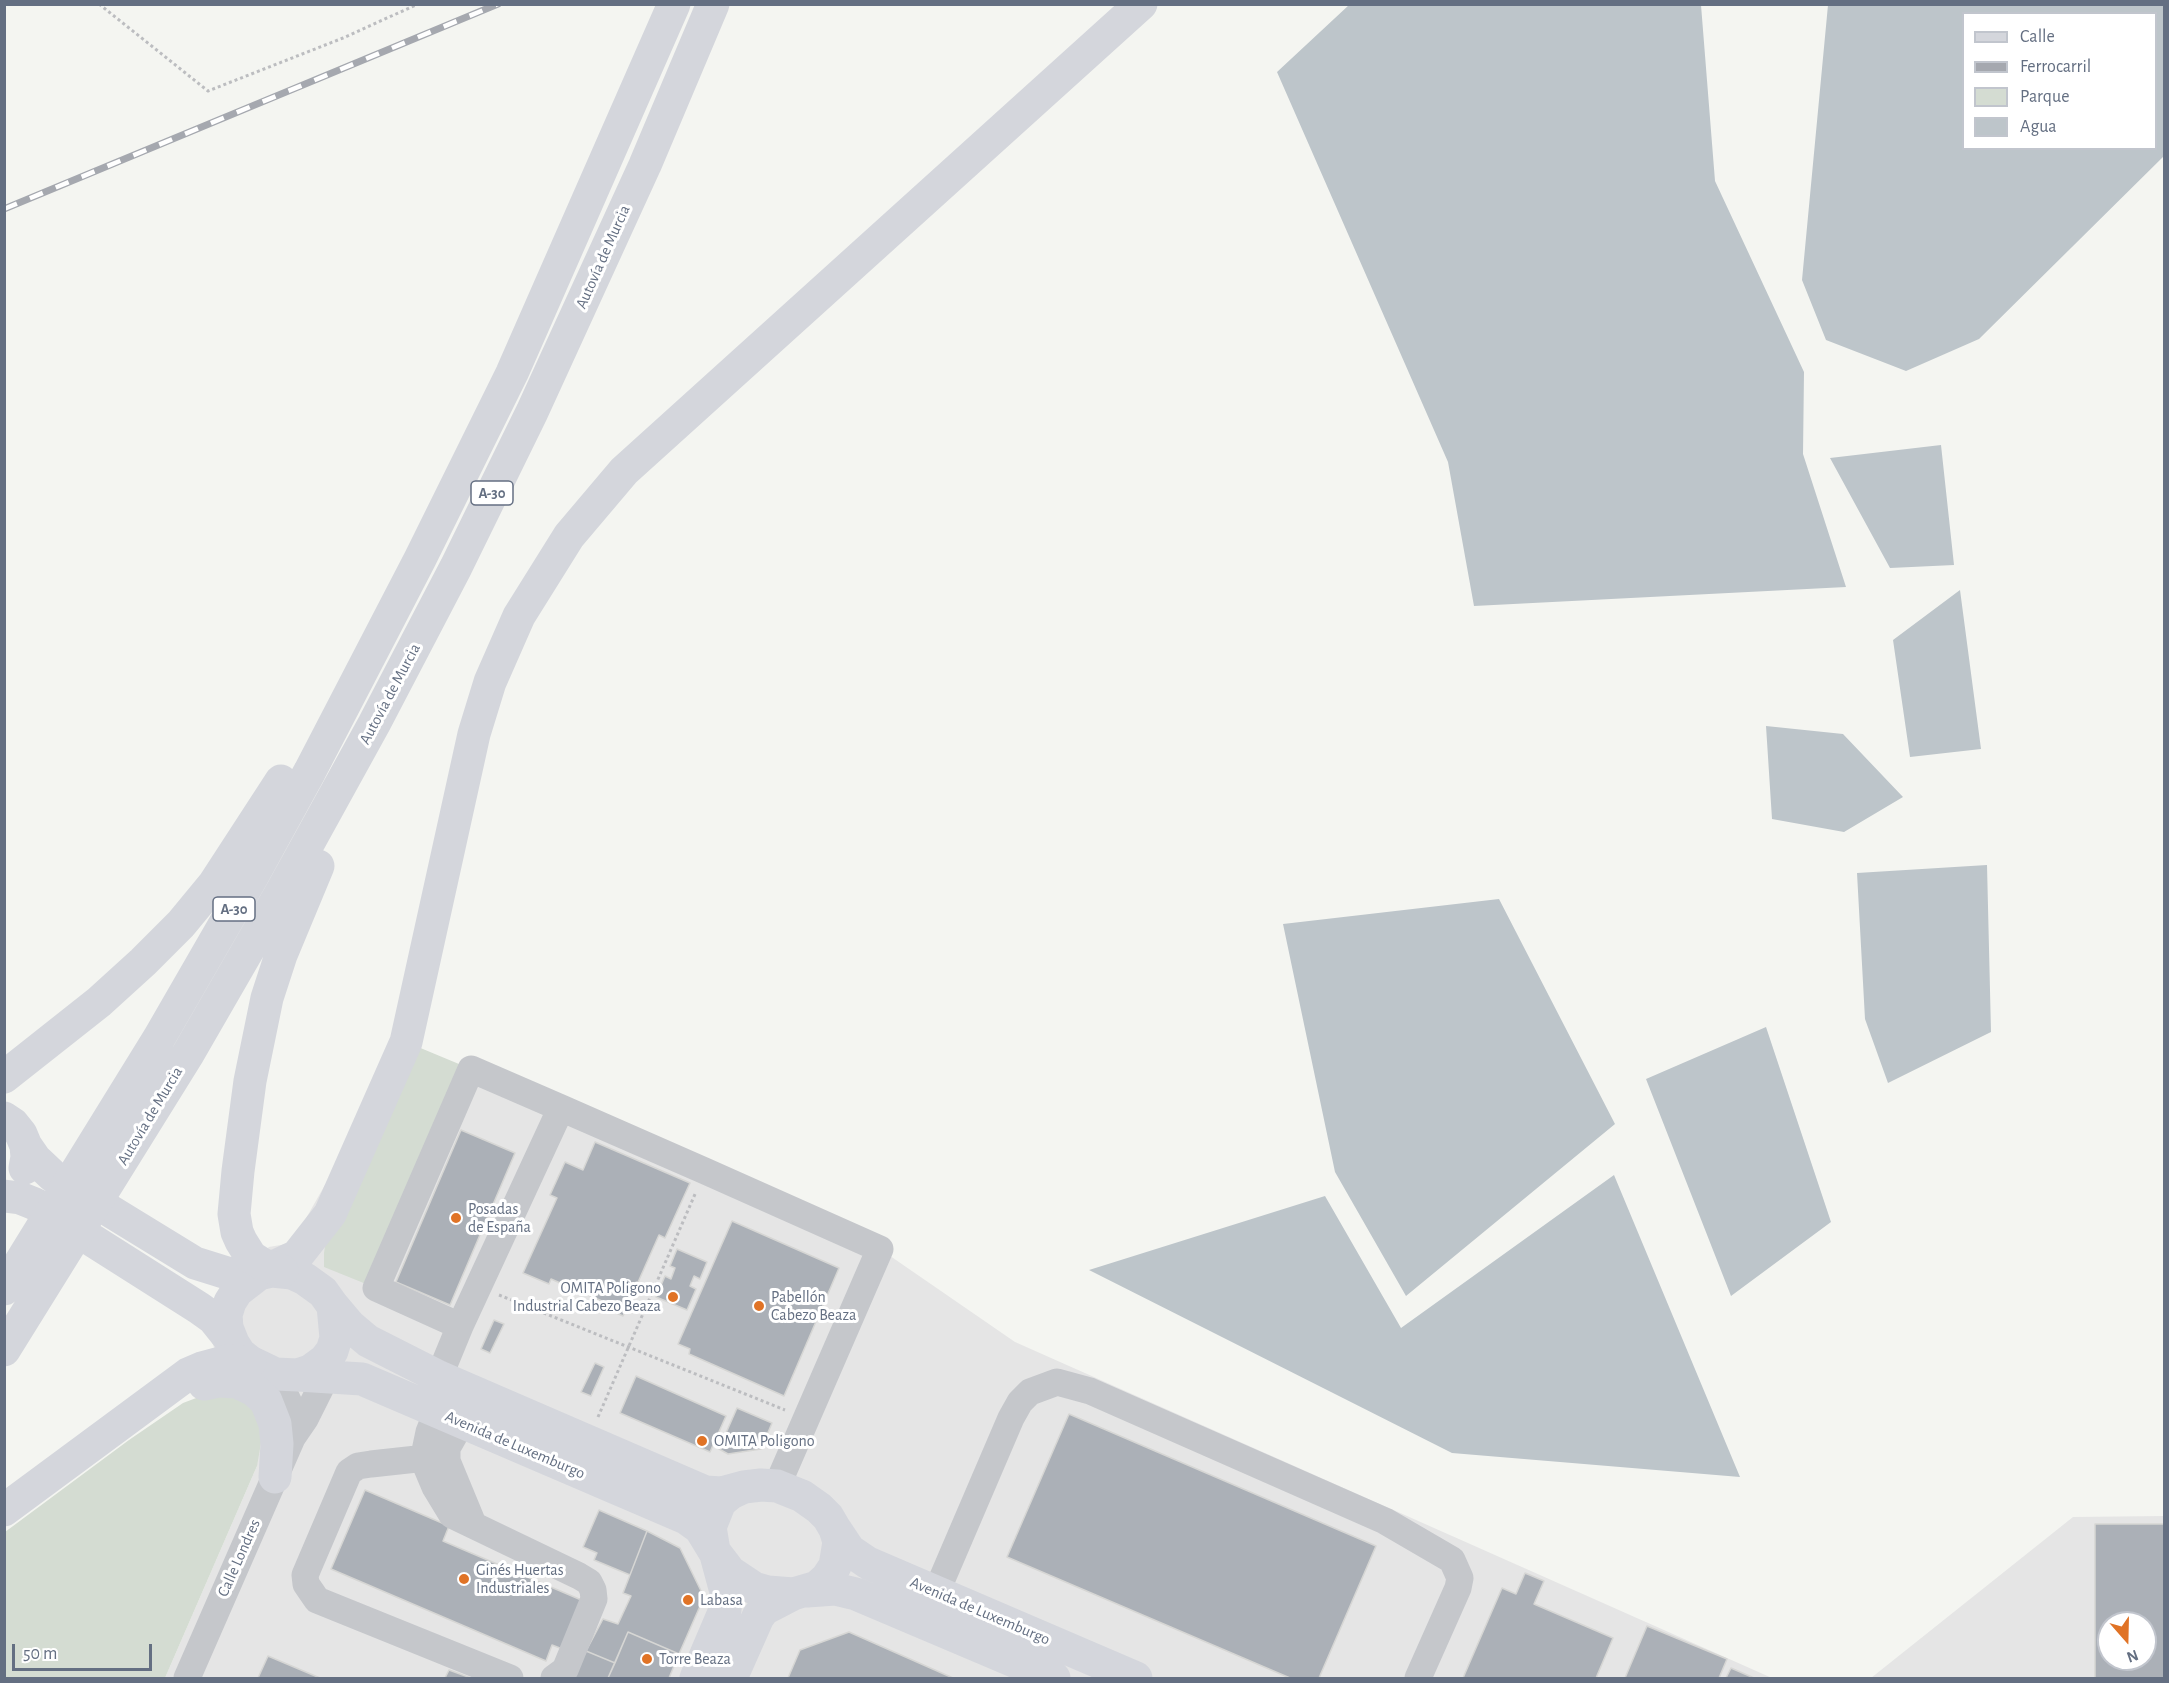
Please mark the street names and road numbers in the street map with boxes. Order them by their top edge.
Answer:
street label: Autovía de Murcia [572,202,634,312]
road number: A-30 [471,481,513,505]
street label: Autovía de Murcia [355,640,425,748]
road number: A-30 [213,897,255,921]
street label: Autovía de Murcia [113,1063,187,1169]
street label: Avenida de Luxemburgo [442,1407,588,1483]
street label: Calle Londres [213,1516,265,1600]
street label: Avenida de Luxemburgo [907,1573,1053,1649]

